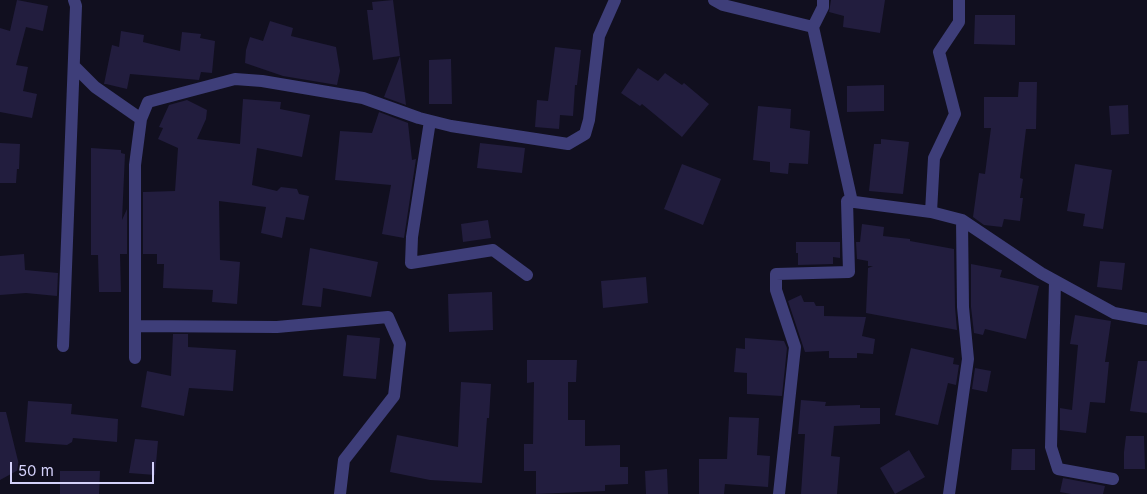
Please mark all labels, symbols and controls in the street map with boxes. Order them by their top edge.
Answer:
scale bar [12,452,156,484]
text: 50 m [18,461,54,480]

